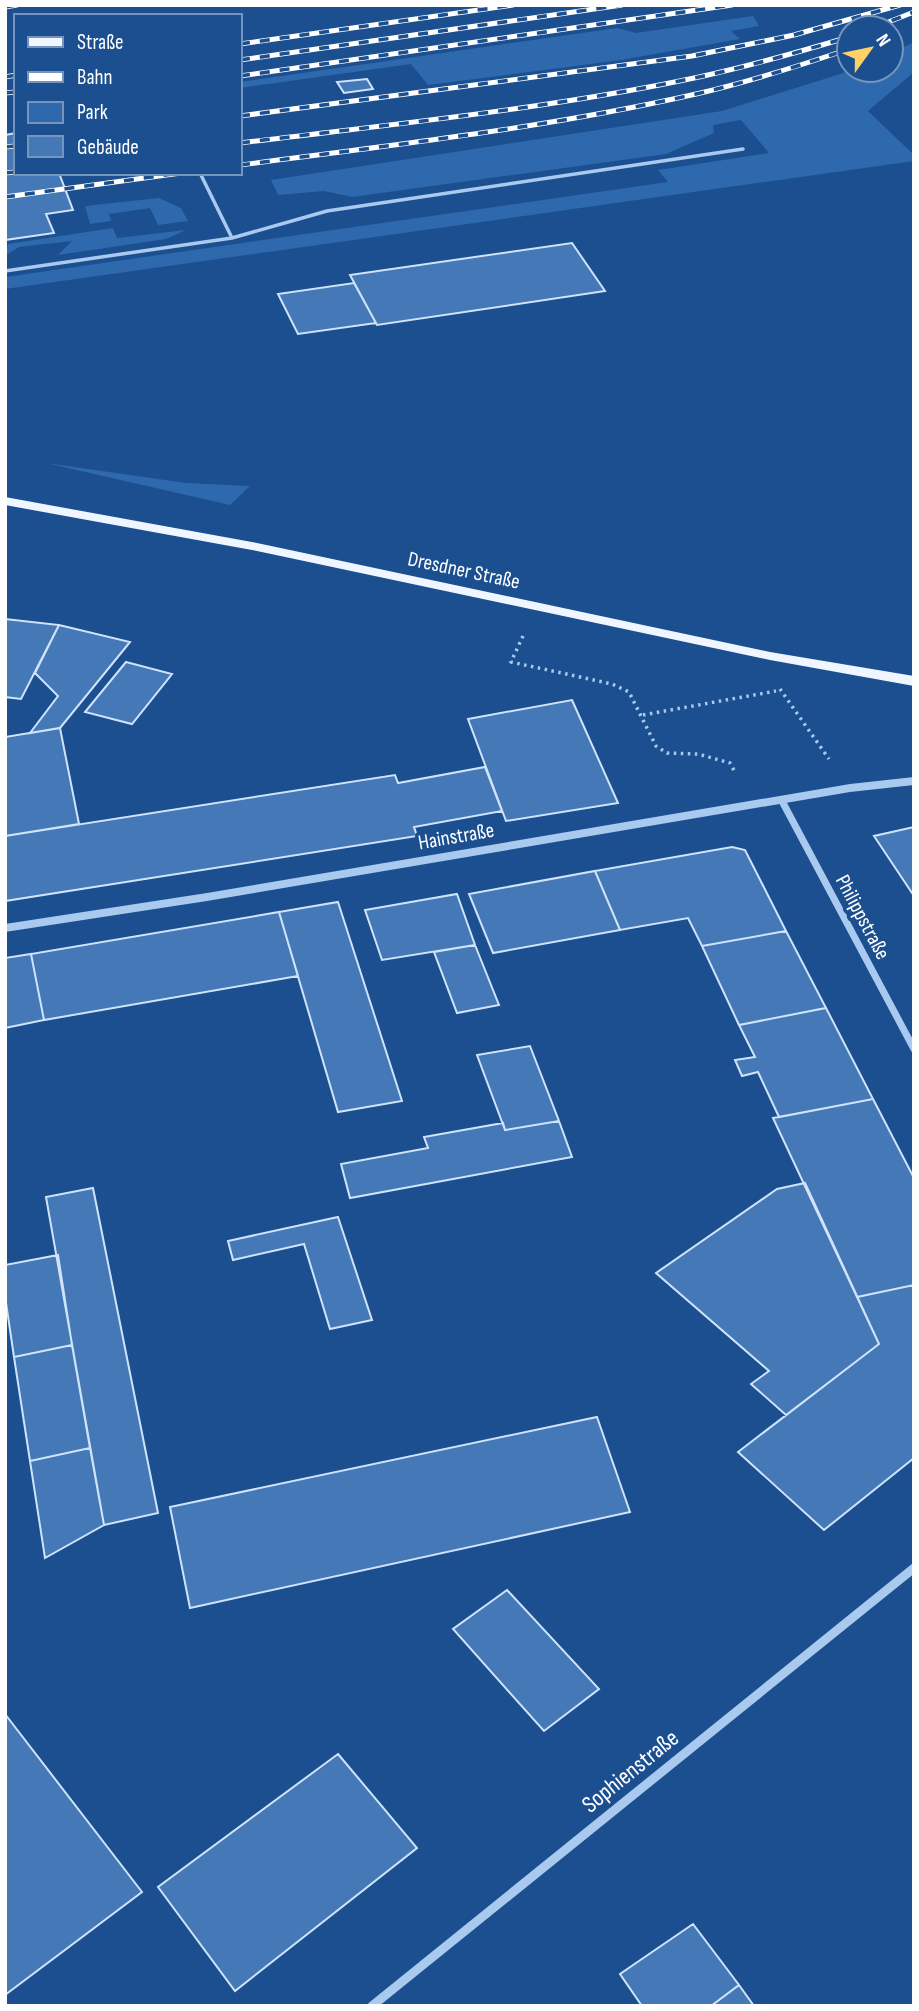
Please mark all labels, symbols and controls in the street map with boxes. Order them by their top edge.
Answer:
legend [14,14,242,175]
north arrow [835,14,905,84]
text: Straße [77,30,123,55]
text: N [871,30,895,51]
text: Bahn [77,65,112,90]
text: Park [77,100,108,125]
text: Gebäude [77,135,139,160]
street label: Dresdner Straße [406,546,522,595]
street label: Hainstraße [416,818,496,855]
street label: Philippstraße [830,871,895,964]
street label: Sophienstraße [576,1724,685,1819]

